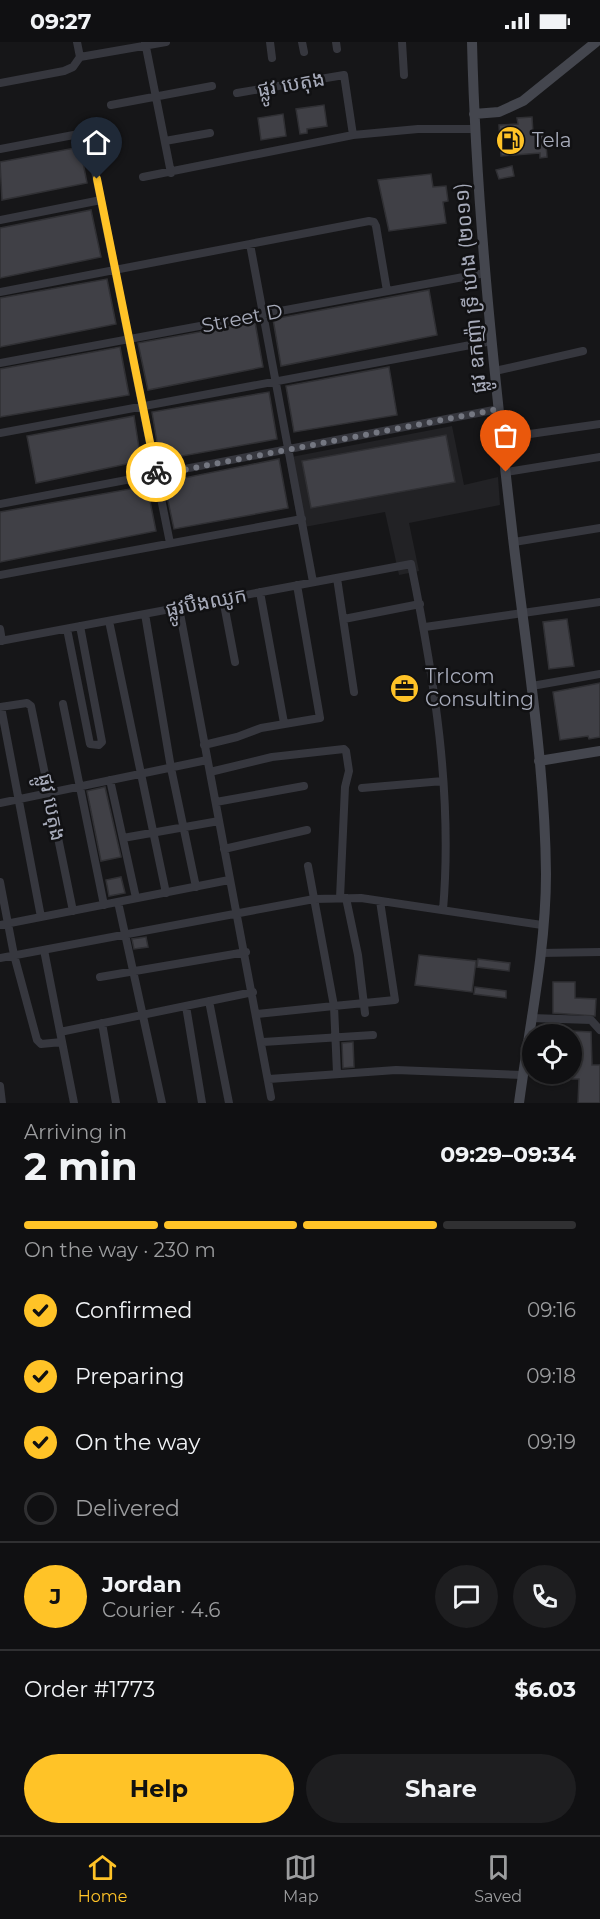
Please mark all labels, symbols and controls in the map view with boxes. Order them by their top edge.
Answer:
text: 09:27 [30,8,91,35]
street label: ផ្លូវ បេតុង [255,66,328,109]
pin [71,117,122,179]
fuel station icon: Tela [495,124,527,156]
icon: home [80,126,113,159]
place label: Tela [532,128,572,152]
street label: ផ្លូវ ឧកញ៉ា ទ្រី ហេង (២០១១) [449,181,498,394]
street label: Street D [199,298,285,338]
pin [480,410,531,472]
icon: bag [489,419,522,452]
courier [126,442,186,502]
icon: bike [140,456,173,489]
street label: ផ្លូវបឹងឈូក [163,582,250,628]
place label: TrIcom Consulting [425,664,534,711]
office icon: TrIcom Consulting [388,672,420,704]
street label: ផ្លូវ បេតុង [27,771,70,844]
map controls [522,1024,582,1084]
button: locate [522,1024,582,1084]
text: Arriving in [24,1120,127,1144]
text: 09:29–09:34 [440,1141,576,1168]
text: 2 min [24,1142,138,1190]
text: On the way · 230 m [24,1238,216,1262]
icon: check [24,1294,57,1327]
text: Confirmed [75,1297,192,1324]
text: 09:16 [527,1298,576,1322]
icon: check [24,1360,57,1393]
text: Preparing [75,1363,184,1390]
text: 09:18 [526,1364,576,1388]
icon: check [24,1426,57,1459]
text: On the way [75,1429,200,1456]
text: 09:19 [527,1430,576,1454]
text: Delivered [75,1495,180,1522]
button: chat [435,1565,498,1628]
button: phone [513,1565,576,1628]
text: Jordan [102,1571,182,1598]
text: J [50,1583,61,1610]
text: Courier · 4.6 [102,1598,220,1622]
text: Order #1773 [24,1676,155,1703]
text: $6.03 [515,1676,576,1703]
button: Help [24,1754,294,1823]
button: Share [306,1754,576,1823]
tab: Home [78,1851,127,1906]
tab: Map [283,1851,319,1906]
tab: Saved [474,1851,522,1906]

